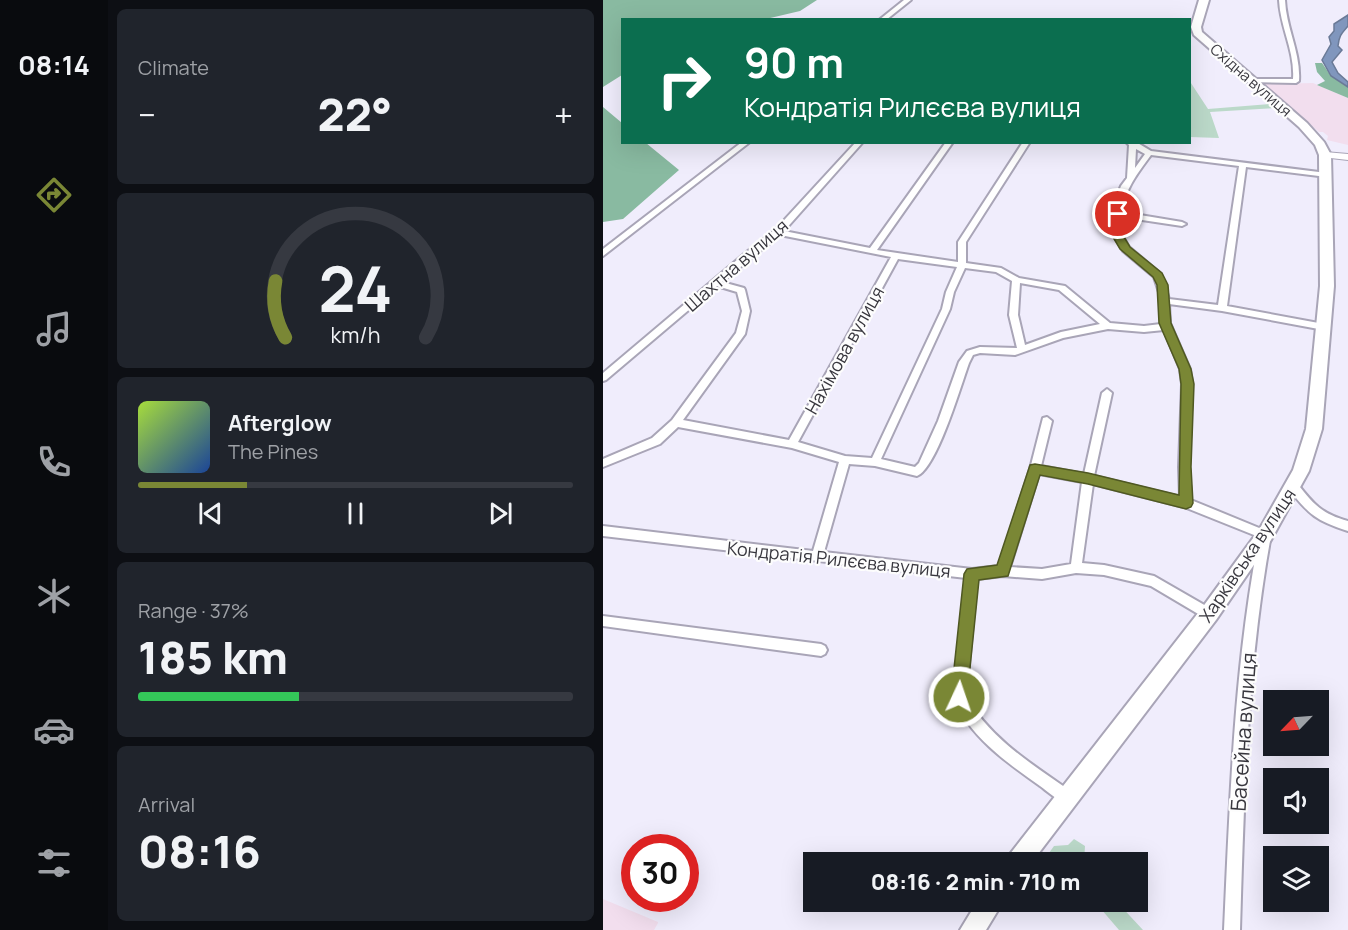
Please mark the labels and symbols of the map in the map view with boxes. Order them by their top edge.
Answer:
street label: Східна вулиця [1206,39,1296,121]
pin [1092,188,1143,239]
street label: Шахтна вулиця [679,213,793,317]
street label: Нахімова вулиця [799,282,889,418]
street label: Харківська вулиця [1193,483,1301,627]
street label: Кондратія Рилєєва вулиця [726,535,952,583]
street label: Басейна вулиця [1223,652,1263,812]
position arrow [927,665,991,729]
north arrow [1263,690,1329,756]
speed limit sign: 30 [621,834,699,912]

